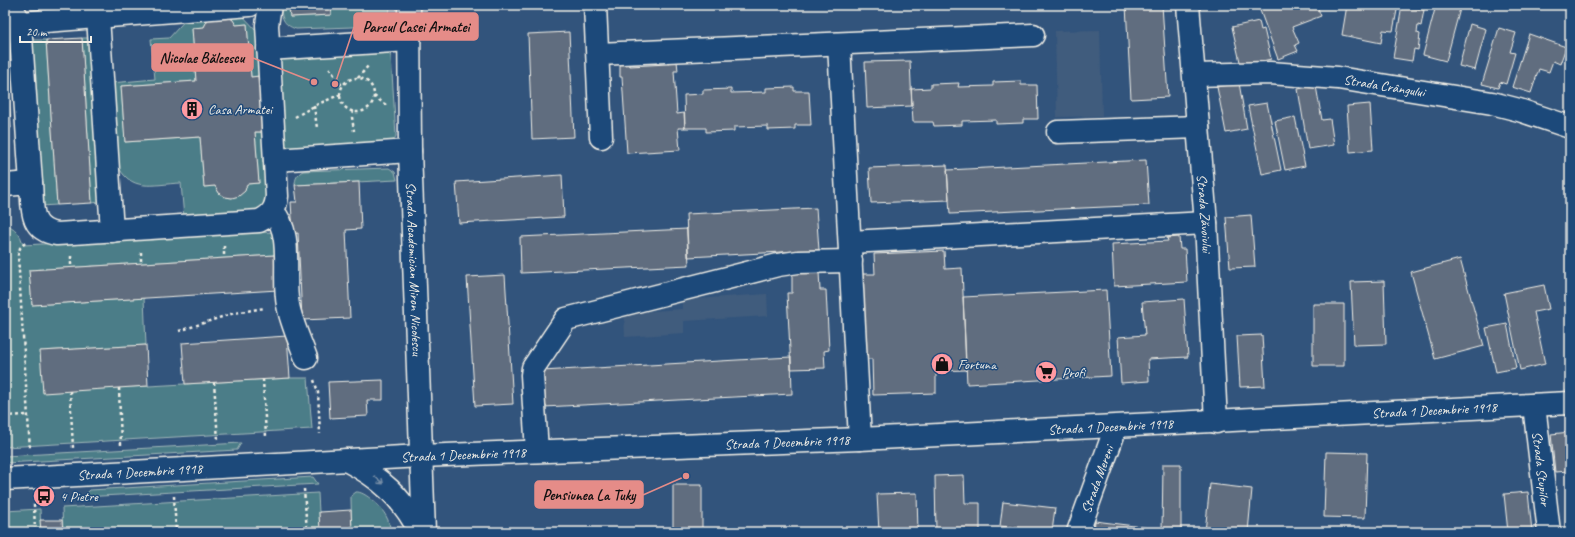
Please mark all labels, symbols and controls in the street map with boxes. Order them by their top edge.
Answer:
callout: Parcul Casei Armatei [354,13,478,40]
scale bar [20,18,91,44]
text: Parcul Casei Armatei [363,18,471,37]
text: 20 m [26,24,48,40]
callout: Nicolae Bălcescu [152,44,253,71]
text: Nicolae Bălcescu [160,49,246,68]
street label: Strada Crângului [1342,71,1428,101]
building icon: Casa Armatei [179,96,205,122]
place label: Casa Armatei [208,101,274,118]
street label: Strada Zăvoiului [1193,173,1216,255]
street label: Strada Academician Miron Nicolescu [403,182,426,357]
shop icon: Fortuna [929,351,955,377]
place label: Fortuna [958,356,997,373]
supermarket icon: Profi [1033,359,1059,385]
place label: Profi [1062,364,1086,381]
street label: Strada 1 Decembrie 1918 [1371,398,1499,422]
street label: Strada 1 Decembrie 1918 [1048,415,1175,438]
street label: Strada Stupilor [1529,430,1555,509]
street label: Strada 1 Decembrie 1918 [724,431,852,453]
street label: Strada Mereni [1077,441,1118,515]
street label: Strada 1 Decembrie 1918 [400,443,528,466]
street label: Strada 1 Decembrie 1918 [77,460,204,483]
one-way arrow [374,476,384,485]
callout: Pensiunea La Tuky [535,481,643,508]
bus stop icon: 4 Pietre [31,483,57,509]
text: Pensiunea La Tuky [543,486,637,505]
place label: 4 Pietre [60,488,99,505]

